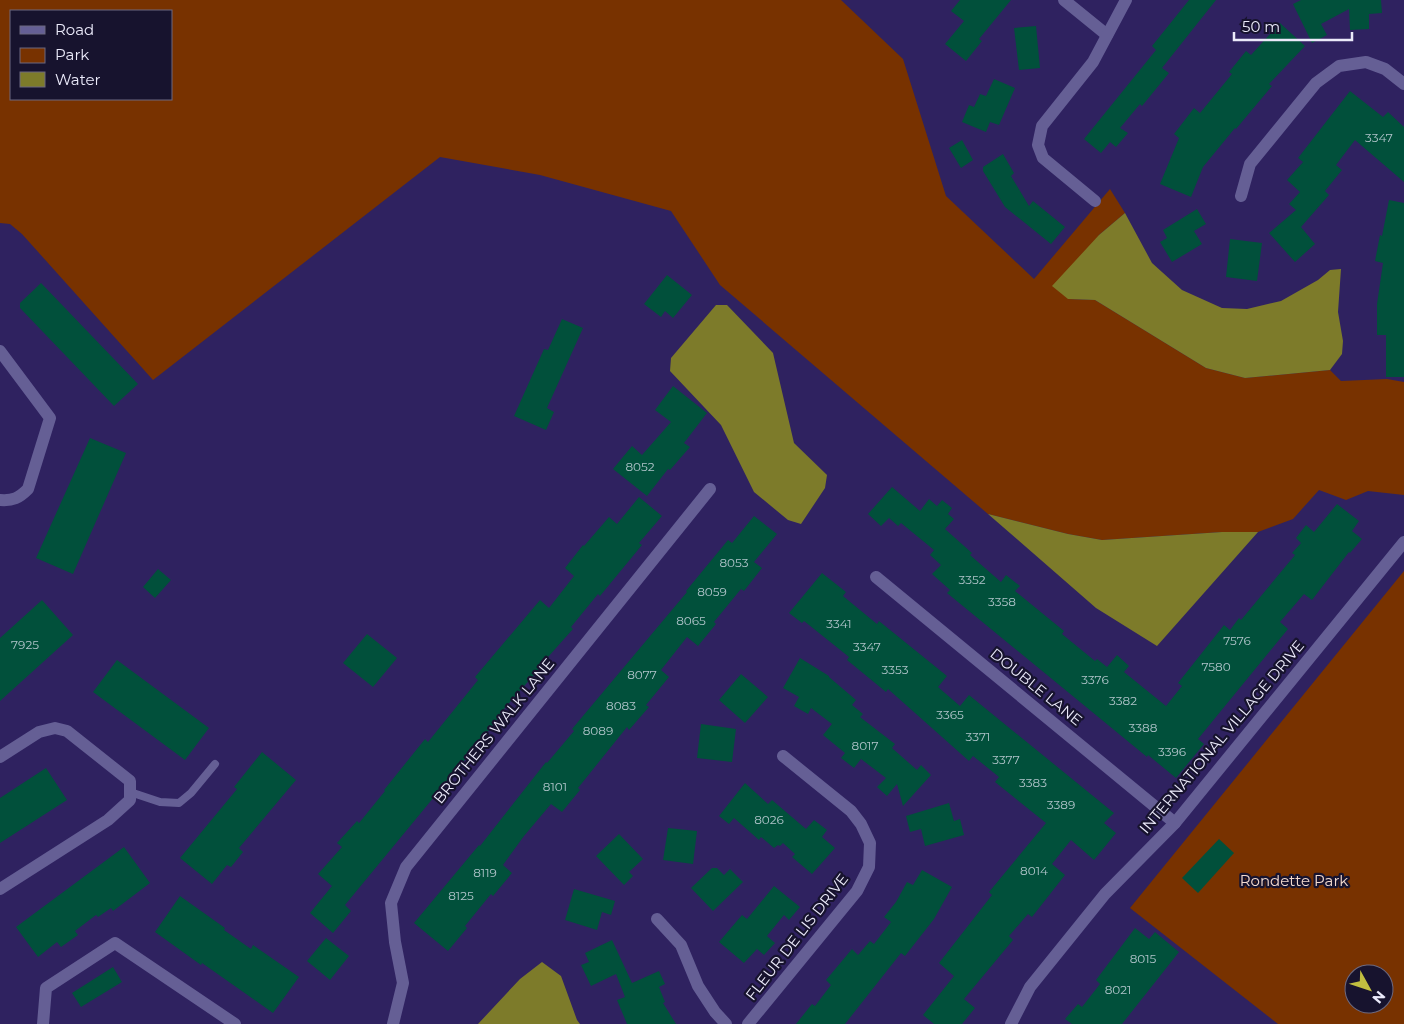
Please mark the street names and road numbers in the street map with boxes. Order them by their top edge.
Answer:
street label: INTERNATIONAL VILLAGE DRIVE [1135,636,1308,837]
street label: DOUBLE LANE [987,644,1086,729]
street label: BROTHERS WALK LANE [429,654,558,807]
street label: FLEUR DE LIS DRIVE [741,869,852,1004]

